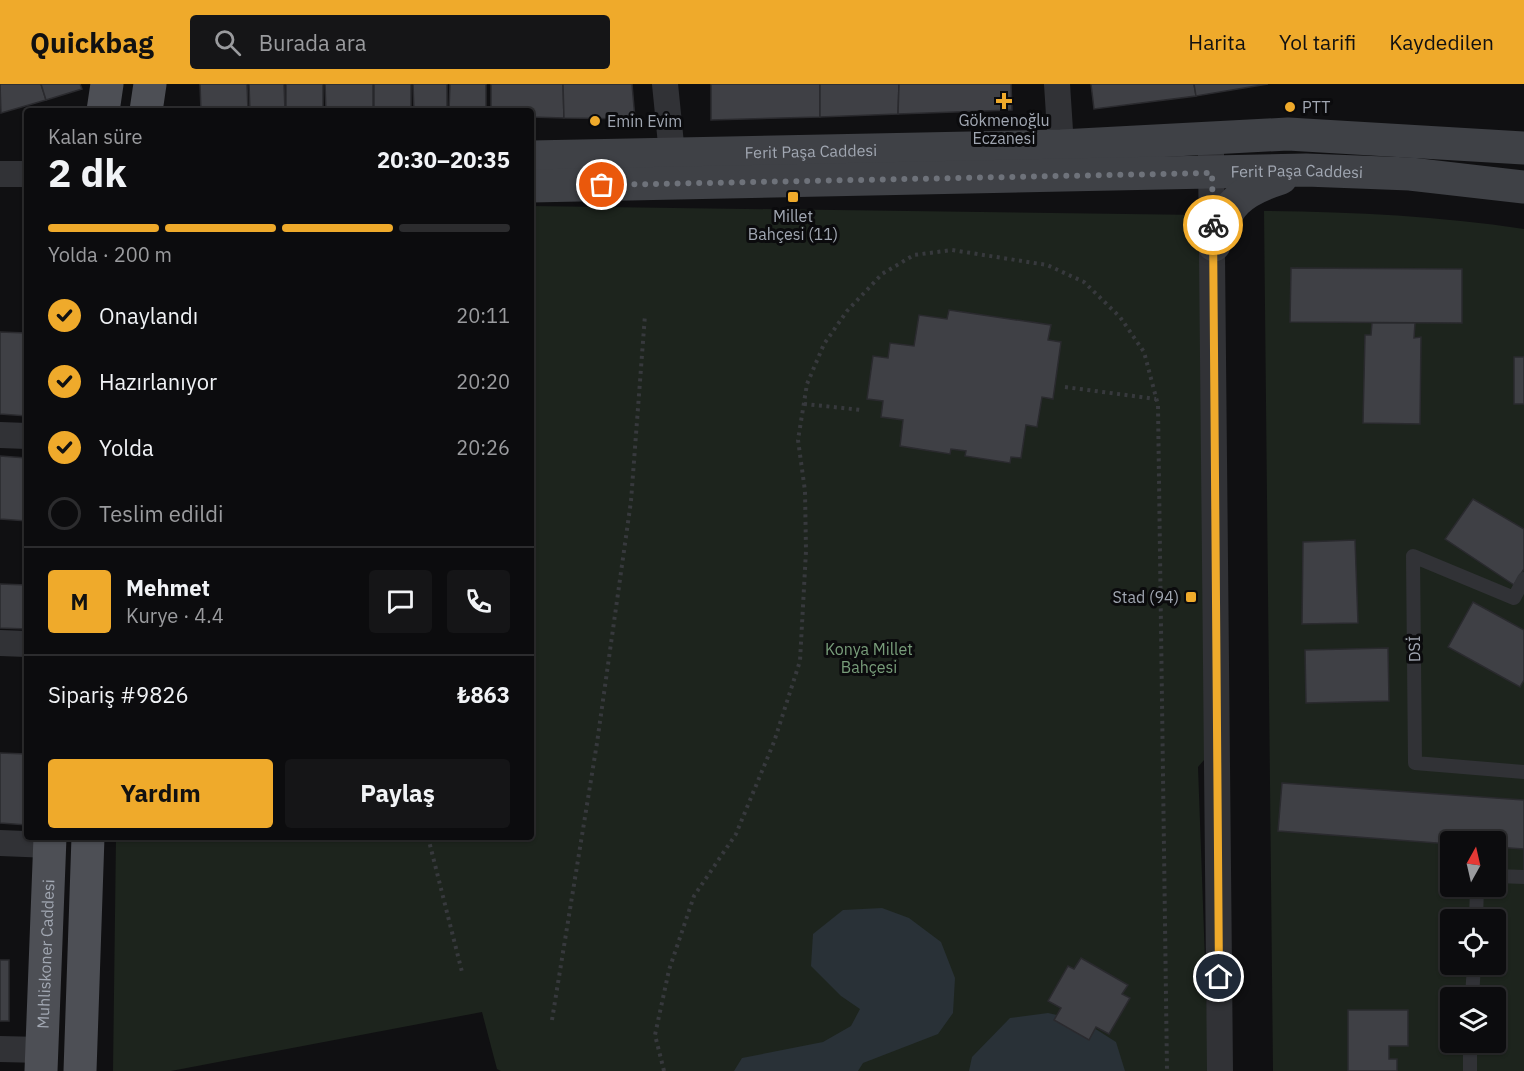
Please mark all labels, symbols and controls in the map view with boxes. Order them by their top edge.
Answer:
search box [190,15,610,69]
text: Quickbag [30,24,154,61]
icon: search [211,26,244,59]
text: Burada ara [259,28,367,57]
text: Harita [1188,28,1246,56]
text: Yol tarifi [1279,28,1356,56]
text: Kaydedilen [1389,28,1494,56]
marker: Gökmenoğlu Eczanesi [997,94,1011,108]
place label: PTT [1302,97,1330,117]
marker: PTT [1283,100,1297,114]
place label: Gökmenoğlu Eczanesi [958,110,1050,148]
place label: Emin Evim [607,111,682,131]
marker: Emin Evim [588,114,602,128]
text: Kalan süre [48,123,143,150]
street label: Ferit Paşa Caddesi [744,140,877,163]
text: 20:30–20:35 [377,145,510,174]
text: 2 dk [48,147,127,198]
pin [576,159,627,210]
street label: Ferit Paşa Caddesi [1230,160,1363,182]
icon: bag [585,168,618,201]
marker: Millet Bahçesi (11) [786,190,800,204]
courier [1183,195,1243,255]
place label: Millet Bahçesi (11) [748,206,838,244]
icon: bike [1197,209,1230,242]
text: Yolda · 200 m [48,241,172,268]
icon: check [48,299,81,332]
text: Onaylandı [99,301,198,330]
text: 20:11 [456,302,510,329]
icon: check [48,365,81,398]
text: Hazırlanıyor [99,367,217,396]
text: 20:20 [456,368,510,395]
icon: check [48,431,81,464]
text: Yolda [99,433,154,462]
text: 20:26 [456,434,510,461]
text: Teslim edildi [99,499,223,528]
button: chat [369,570,432,633]
button: phone [447,570,510,633]
text: Mehmet [126,573,210,602]
text: M [70,587,89,616]
place label: Stad (94) [1113,587,1179,607]
marker: Stad (94) [1184,590,1198,604]
text: Kurye · 4.4 [126,602,224,629]
street label: DSİ [1404,636,1424,662]
park label: Konya Millet Bahçesi [825,639,913,677]
text: Sipariş #9826 [48,680,189,709]
text: ₺863 [457,680,510,709]
button: Yardım [48,759,273,828]
button: Paylaş [285,759,510,828]
north arrow [1440,831,1506,897]
map controls [1440,831,1506,1053]
street label: Muhliskoner Caddesi [33,879,58,1029]
button: locate [1440,909,1506,975]
pin [1193,951,1244,1002]
icon: home [1202,960,1235,993]
button: layers [1440,987,1506,1053]

